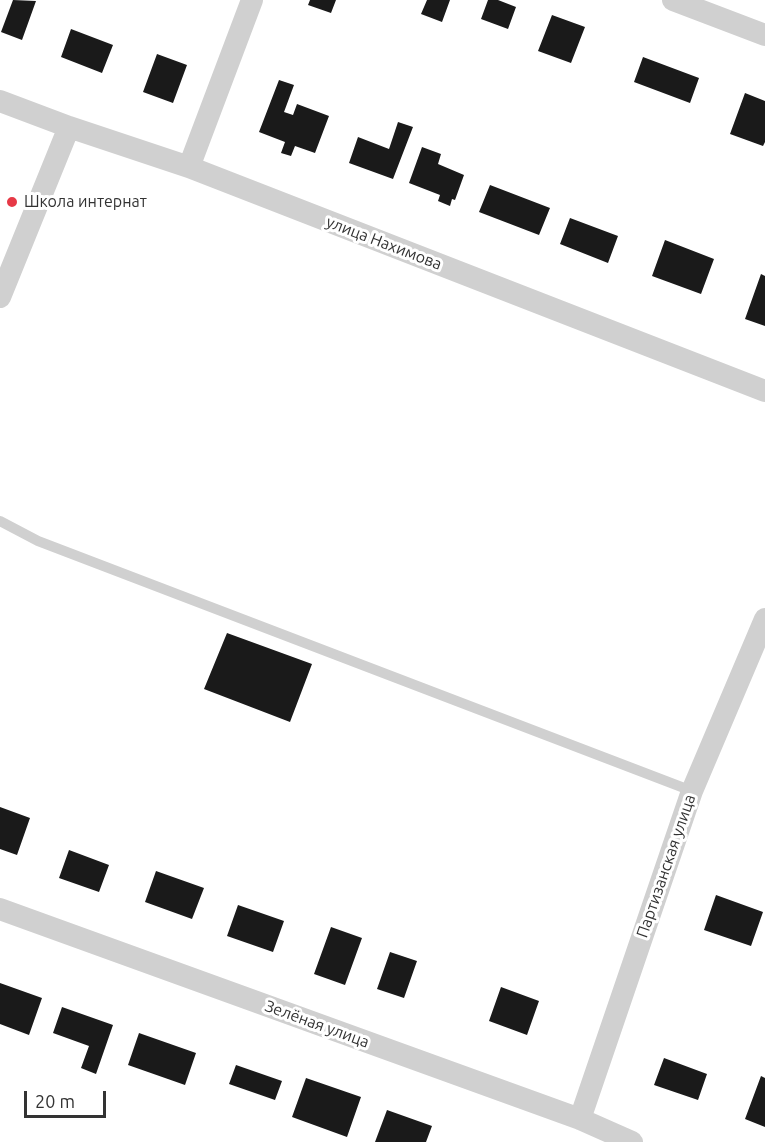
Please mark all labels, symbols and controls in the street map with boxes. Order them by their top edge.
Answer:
place label: Школа интернат [24,192,147,212]
marker: Школа интернат [5,195,19,209]
street label: улица Нахимова [323,212,445,274]
street label: Партизанская улица [632,792,700,940]
street label: Зелёная улица [262,996,372,1052]
scale bar [27,1079,110,1117]
text: 20 m [35,1091,75,1111]

